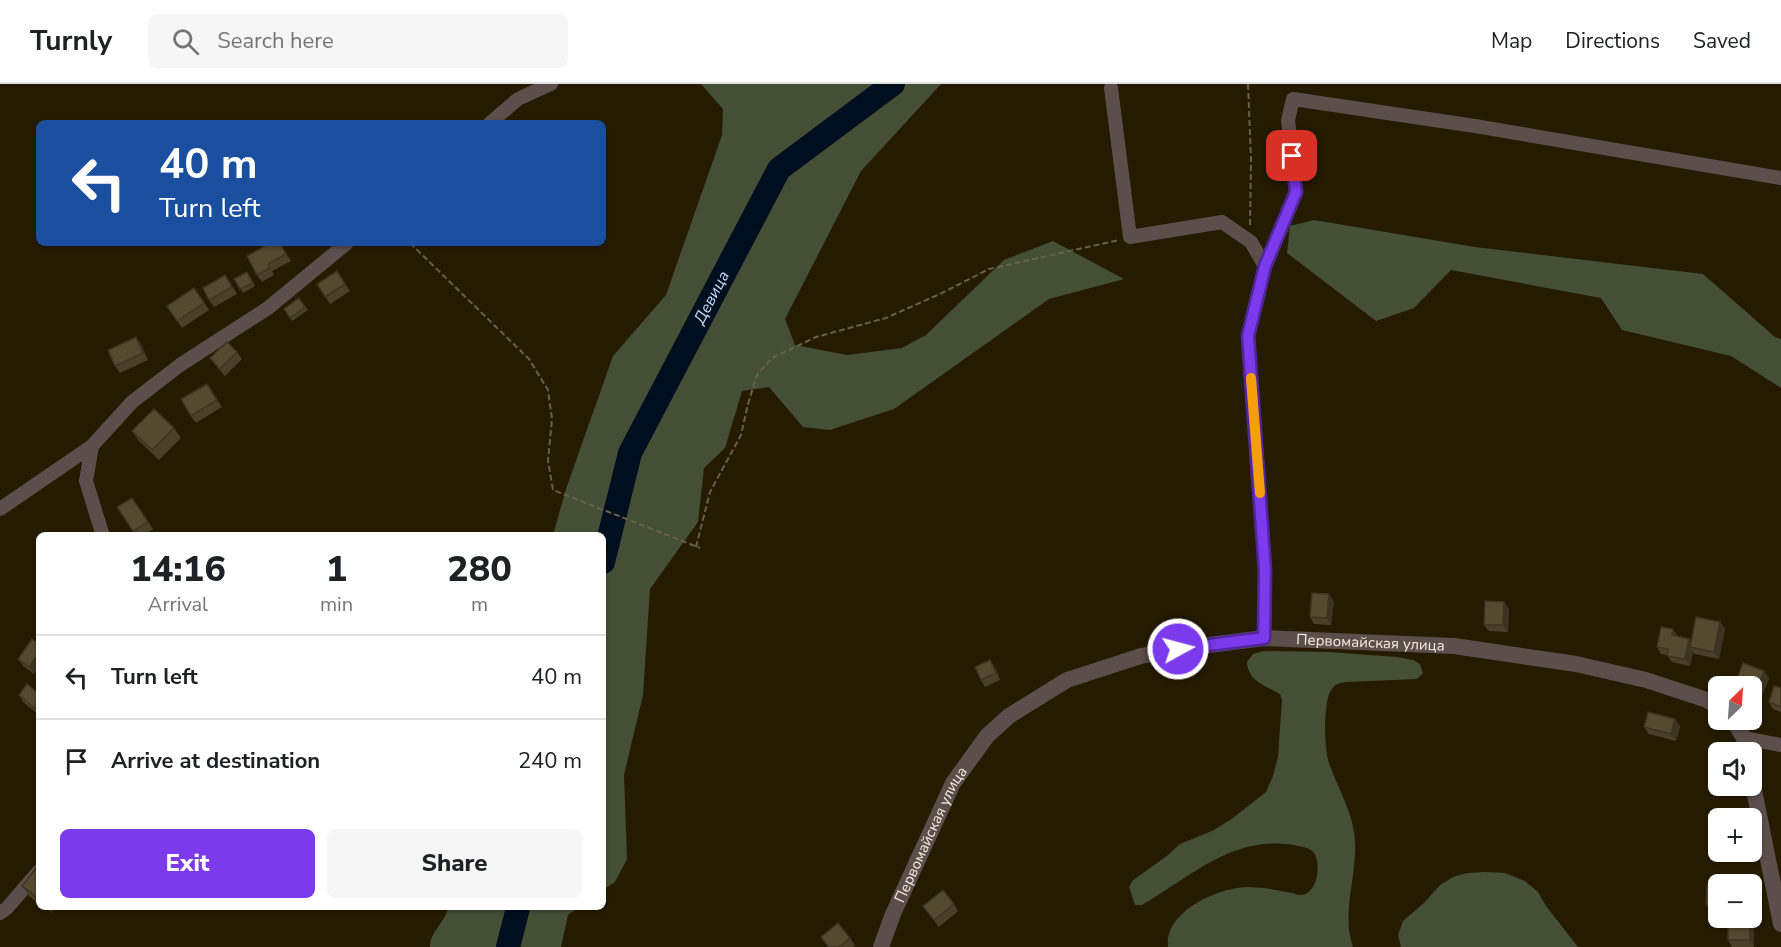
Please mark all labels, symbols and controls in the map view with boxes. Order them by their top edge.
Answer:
search box [148,14,568,68]
text: Turnly [30,22,112,60]
icon: search [169,25,202,58]
text: Search here [217,26,334,56]
text: Map [1491,27,1532,55]
text: Directions [1565,27,1660,55]
text: Saved [1693,27,1751,55]
pin [1266,130,1317,181]
text: 40 m [159,136,258,193]
icon: arrive [1275,139,1308,172]
icon: left [60,144,138,222]
text: Turn left [159,190,260,227]
water label: Девица [688,267,735,329]
text: 14:16 [130,545,226,594]
text: 1 [326,545,347,594]
text: 280 [447,545,512,594]
text: Arrival [148,591,208,618]
text: min [320,591,353,618]
text: m [471,591,488,618]
position arrow [1146,617,1210,681]
street label: Первомайская улица [1296,629,1445,656]
icon: left [60,661,93,694]
text: Turn left [111,662,198,692]
text: 40 m [531,662,582,692]
north arrow [1708,676,1762,730]
map controls [1708,676,1762,928]
button: sound [1708,742,1762,796]
icon: arrive [60,745,93,778]
text: Arrive at destination [111,746,320,776]
text: 240 m [518,746,582,776]
street label: Первомайская улица [890,762,972,906]
button: + [1708,808,1762,862]
button: Exit [60,829,315,898]
button: Share [327,829,582,898]
button: − [1708,874,1762,928]

